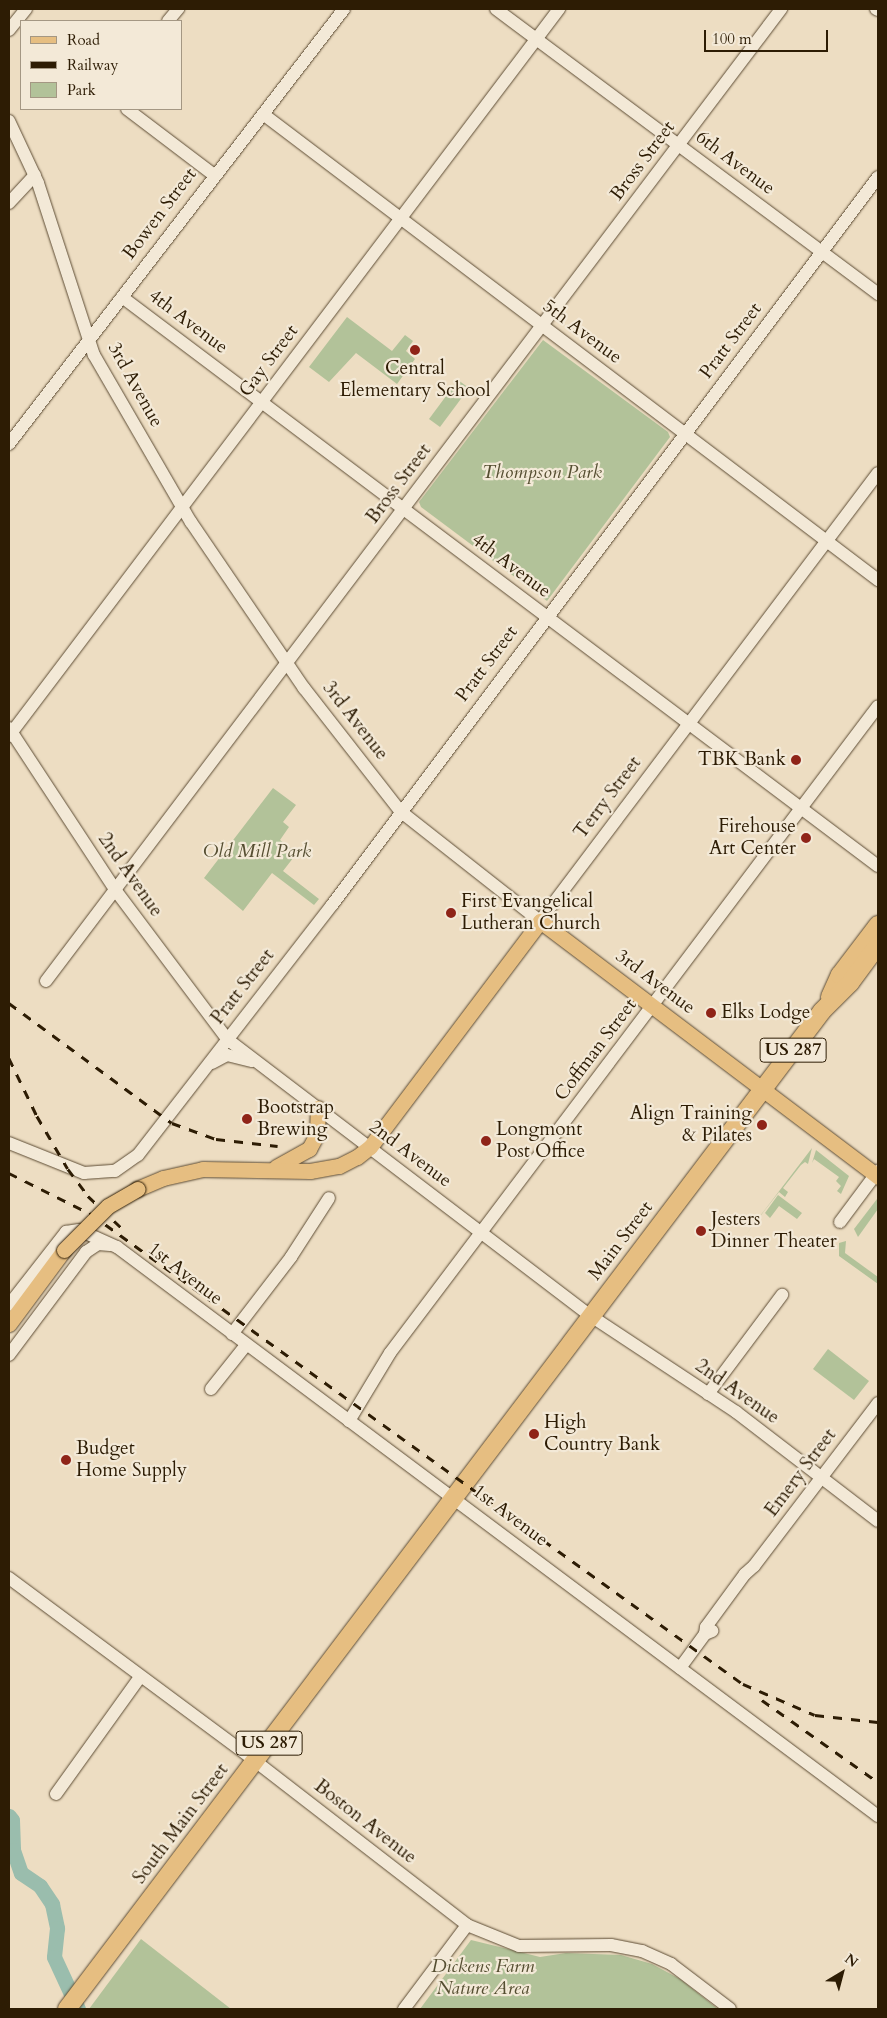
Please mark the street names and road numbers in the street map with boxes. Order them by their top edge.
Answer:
street label: Bross Street [606,117,680,205]
street label: 6th Avenue [691,126,779,200]
street label: Bowen Street [118,164,202,264]
street label: 4th Avenue [144,285,232,359]
street label: 5th Avenue [538,295,626,369]
street label: Pratt Street [695,299,767,383]
street label: Gay Street [235,321,303,401]
street label: 3rd Avenue [102,339,168,431]
street label: Bross Street [362,440,436,528]
street label: 4th Avenue [467,529,555,603]
street label: Pratt Street [451,622,523,706]
street label: 3rd Avenue [317,677,393,765]
street label: Terry Street [570,752,646,844]
street label: 2nd Avenue [93,829,167,921]
street label: Pratt Street [207,945,279,1029]
street label: 3rd Avenue [611,945,699,1019]
street label: Coffman Street [550,994,642,1106]
road number: US 287 [759,1034,827,1066]
street label: 2nd Avenue [364,1116,456,1192]
street label: Main Street [584,1197,658,1285]
street label: 1st Avenue [143,1238,227,1310]
street label: 2nd Avenue [691,1355,783,1429]
street label: Emery Street [761,1425,841,1521]
street label: 1st Avenue [468,1480,552,1552]
road number: US 287 [235,1728,303,1759]
street label: South Main Street [128,1759,234,1889]
street label: Boston Avenue [309,1775,421,1869]

